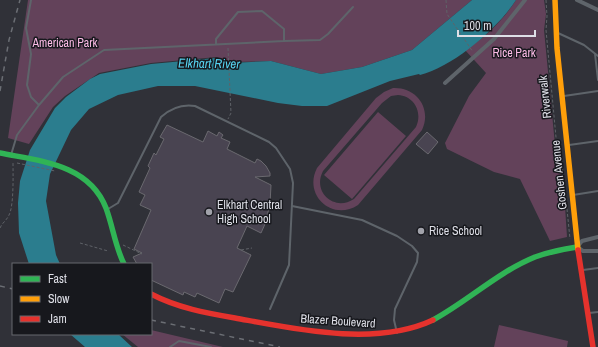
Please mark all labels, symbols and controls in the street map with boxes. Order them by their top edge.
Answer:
scale bar [458,12,535,38]
text: 100 m [464,18,491,34]
park label: American Park [31,35,98,51]
park label: Rice Park [492,45,536,61]
water label: Elkhart River [178,54,240,73]
street label: Riverwalk [535,75,555,119]
street label: Goshen Avenue [547,139,571,211]
place label: Elkhart Central High School [217,197,282,227]
marker: Elkhart Central High School [204,207,214,217]
place label: Rice School [429,223,482,239]
marker: Rice School [416,226,426,236]
legend [12,263,152,335]
text: Fast [48,271,67,287]
text: Slow [48,291,70,307]
street label: Blazer Boulevard [300,310,376,332]
text: Jam [48,311,67,327]

